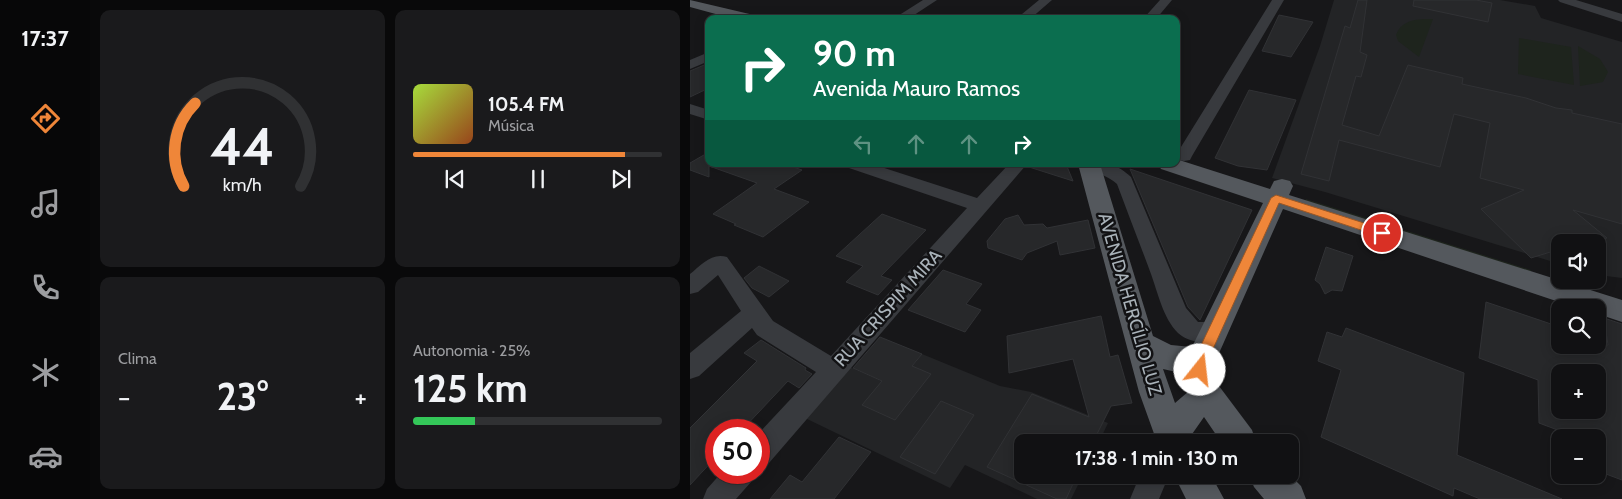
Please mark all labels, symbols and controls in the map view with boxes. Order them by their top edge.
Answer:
text: 17:37 [21,25,69,52]
text: 90 m [813,32,896,75]
icon: right [730,35,795,100]
text: Avenida Mauro Ramos [813,75,1020,102]
text: 105.4 FM [488,93,564,116]
icon: directions [28,101,63,136]
text: 44 [210,115,275,178]
text: Música [488,116,534,135]
icon: left [849,130,877,158]
icon: ahead [902,130,930,158]
icon: ahead [955,130,983,158]
icon: right [1008,130,1036,158]
icon: previous [441,165,469,193]
icon: pause [524,165,552,193]
icon: next [607,165,635,193]
text: km/h [223,174,262,195]
icon: music [28,186,63,221]
street label: AVENIDA HERCÍLIO LUZ [1093,210,1167,398]
pin [1361,212,1403,254]
icon: arrive [1368,219,1396,247]
map controls [1551,234,1606,484]
button: sound [1551,234,1606,289]
street label: RUA CRISPIM MIRA [830,245,946,371]
icon: phone [28,270,63,305]
button: search [1551,299,1606,354]
text: Autonomia · 25% [413,341,530,360]
position arrow [1173,343,1225,395]
text: Clima [118,349,157,368]
icon: climate [28,355,63,390]
button: + [1551,364,1606,419]
text: 125 km [413,365,528,412]
text: 23° [217,373,268,420]
text: − [118,380,130,414]
text: + [355,380,367,414]
speed limit sign: 50 [705,419,770,484]
button: − [1551,429,1606,484]
icon: car [28,439,63,474]
text: 17:38 · 1 min · 130 m [1075,447,1238,470]

